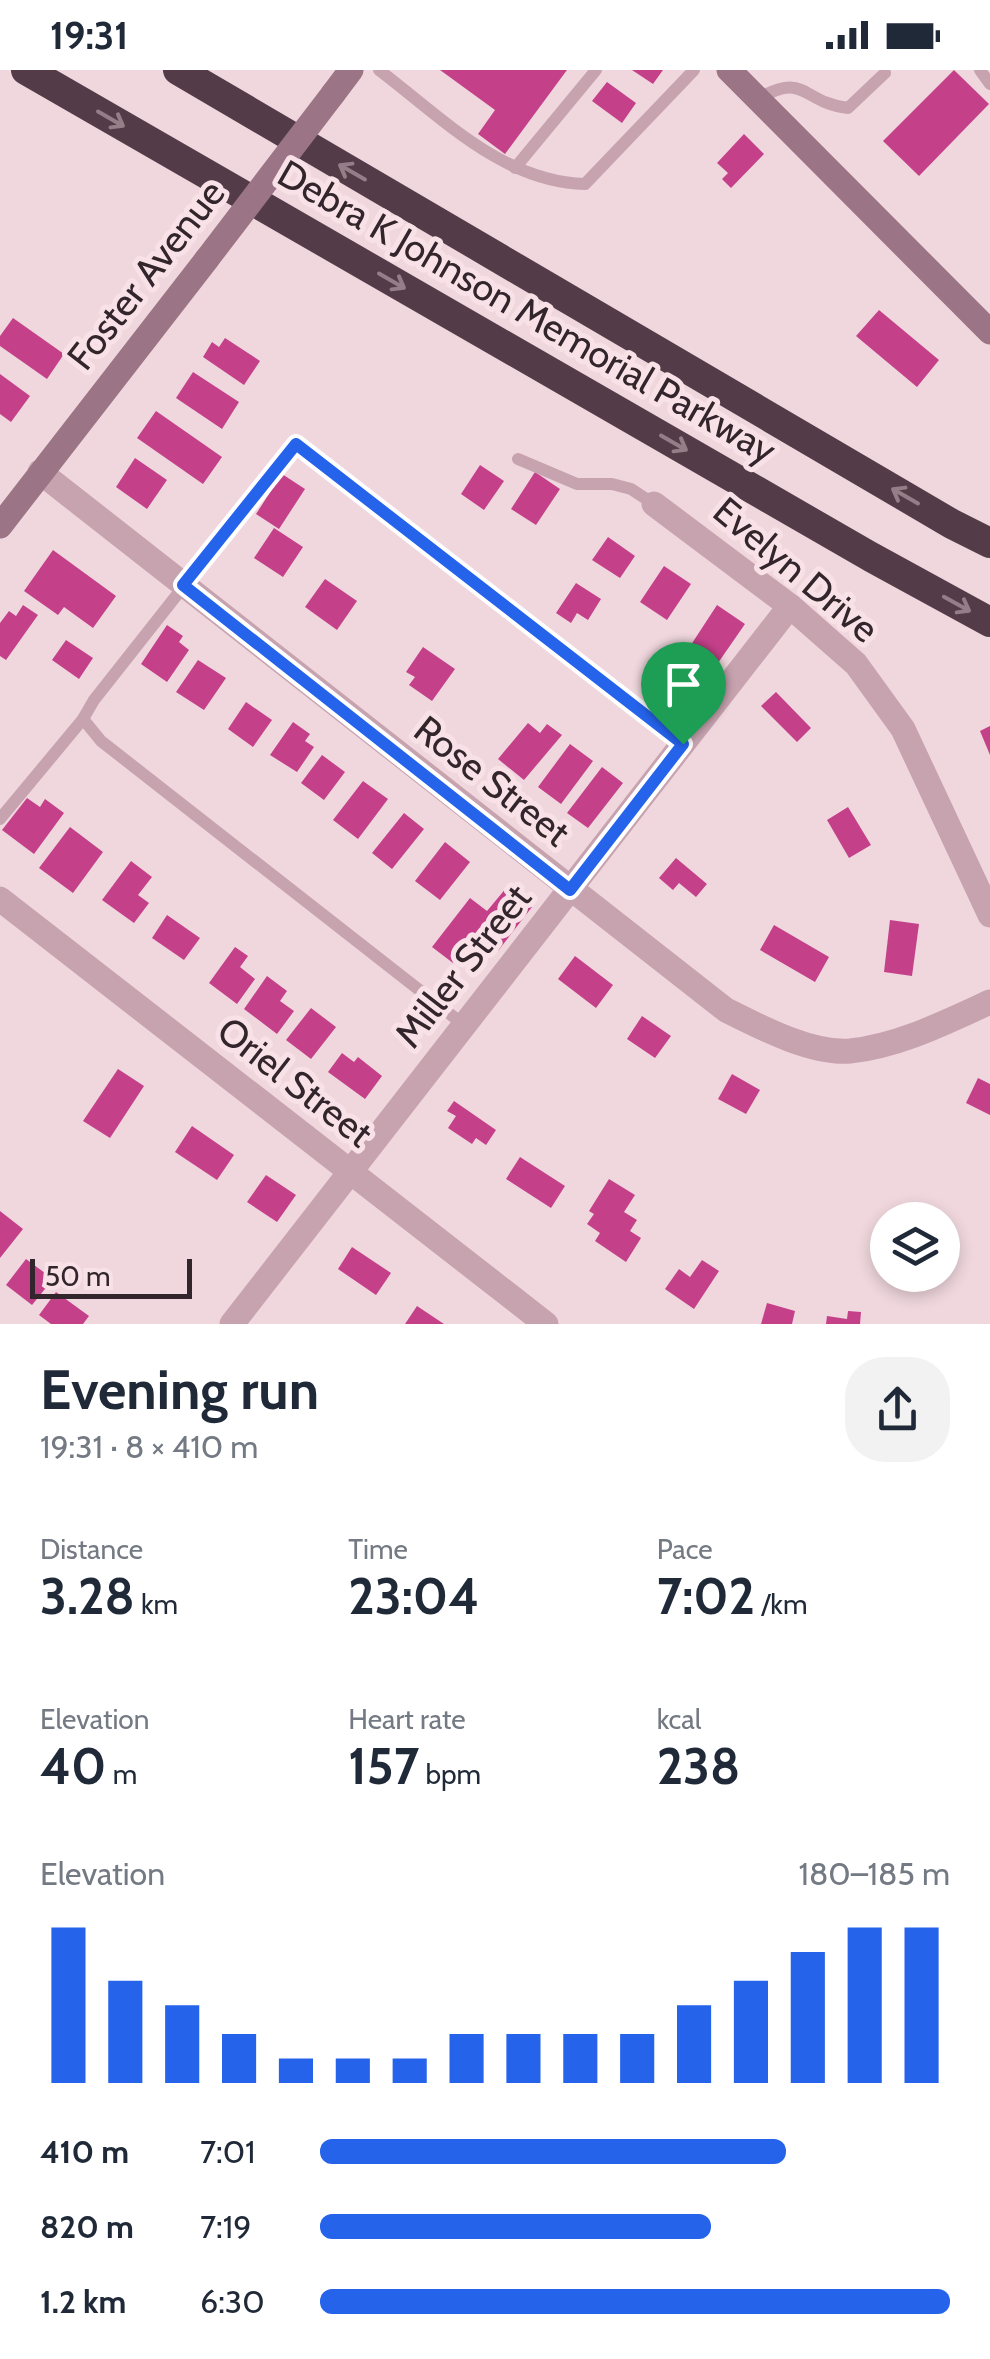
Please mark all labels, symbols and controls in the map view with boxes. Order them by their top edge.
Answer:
text: 19:31 [50,12,128,59]
one-way arrow [96,109,125,129]
street label: Debra K Johnson Memorial Parkway [270,149,785,474]
one-way arrow [338,162,367,182]
street label: Foster Avenue [57,170,234,379]
one-way arrow [378,271,406,291]
one-way arrow [659,433,688,453]
one-way arrow [891,486,919,506]
street label: Evelyn Drive [704,487,888,652]
one-way arrow [941,594,971,614]
pin [641,642,726,745]
icon: arrive [656,657,711,712]
street label: Rose Street [405,705,580,856]
street label: Miller Street [384,875,541,1057]
street label: Oriel Street [208,1007,382,1157]
map controls [870,1202,960,1292]
button: layers [870,1202,960,1292]
scale bar [30,1254,192,1298]
text: 50 m [45,1259,111,1293]
text: Evening run [40,1356,319,1423]
button: share [845,1357,950,1462]
text: 19:31 · 8 × 410 m [40,1427,258,1466]
text: Distance [40,1532,143,1566]
text: Time [348,1532,408,1566]
text: Pace [657,1532,713,1566]
text: 3.28 [40,1566,135,1627]
text: 23:04 [348,1566,479,1627]
text: 7:02 [657,1566,755,1627]
text: km [135,1587,178,1621]
text: /km [755,1587,807,1621]
text: Elevation [40,1702,149,1736]
text: Heart rate [348,1702,466,1736]
text: kcal [657,1702,701,1736]
text: 40 [40,1736,106,1797]
text: 157 [348,1736,419,1797]
text: 238 [657,1736,740,1797]
text: m [106,1757,137,1791]
text: bpm [419,1757,481,1791]
text: Elevation [40,1854,165,1893]
text: 180–185 m [799,1854,950,1893]
text: 410 m [40,2132,129,2171]
text: 7:01 [200,2132,256,2171]
text: 820 m [40,2207,134,2246]
text: 7:19 [200,2207,251,2246]
text: 1.2 km [40,2282,126,2321]
text: 6:30 [200,2282,264,2321]

